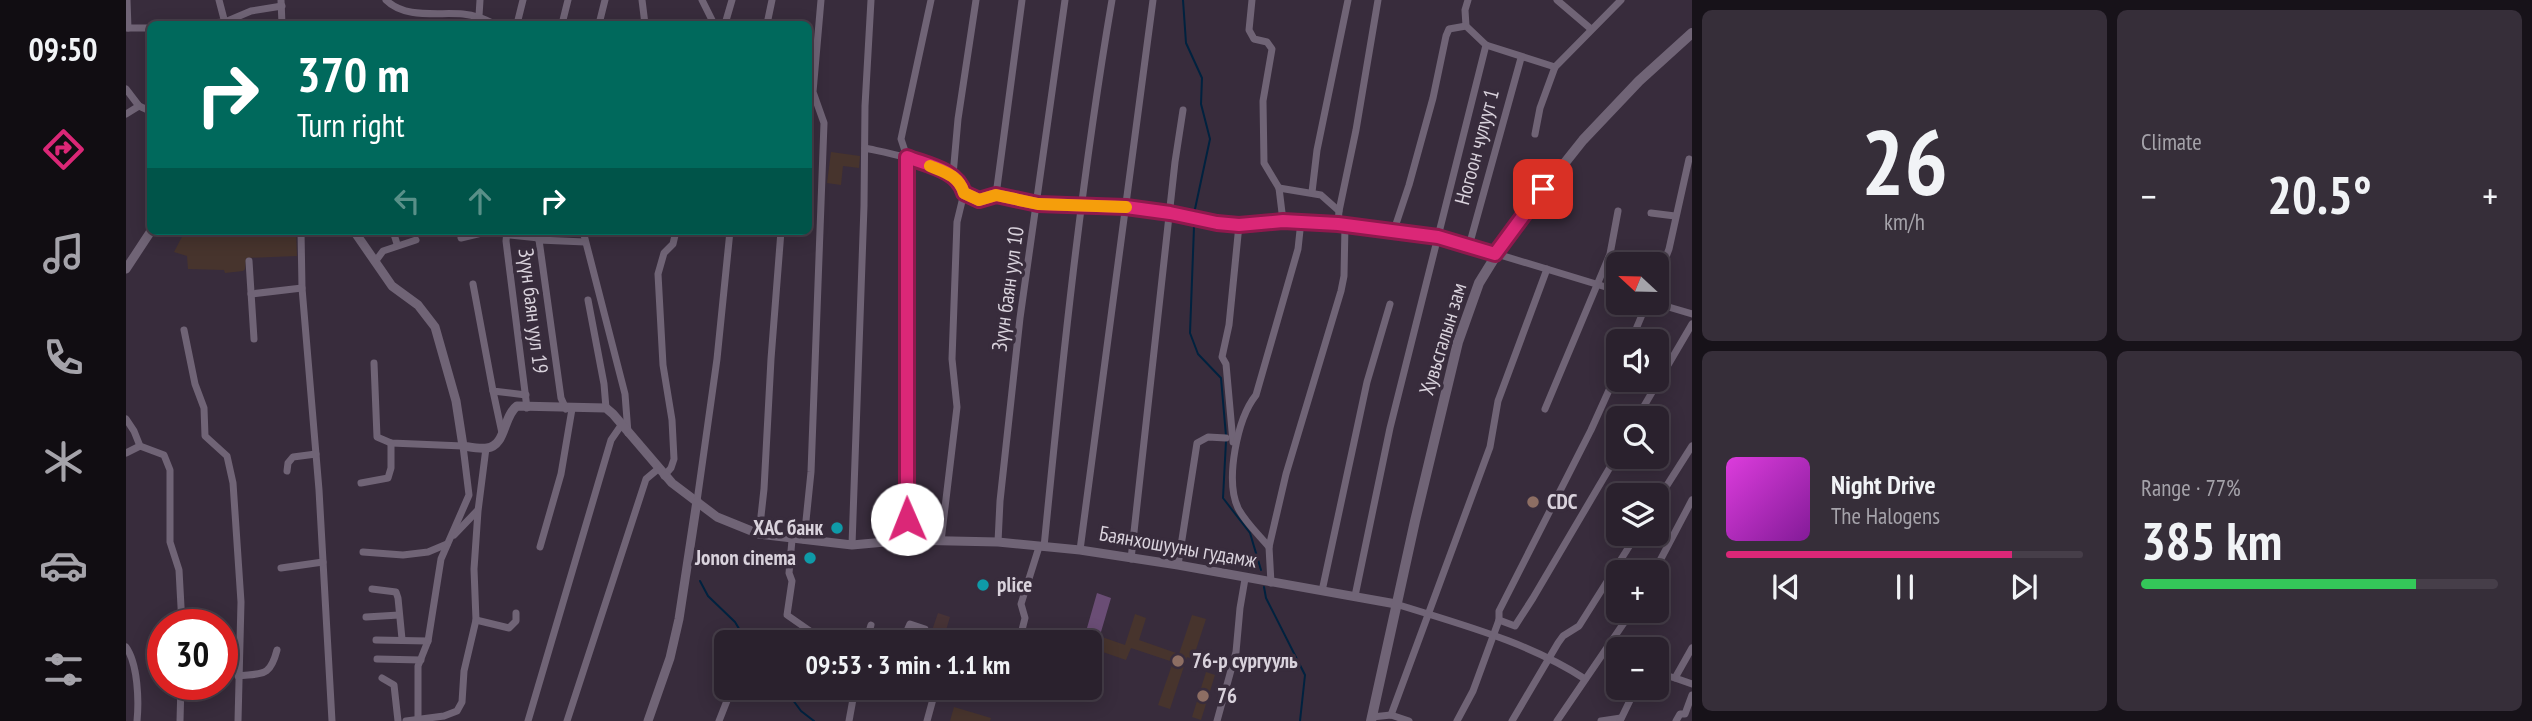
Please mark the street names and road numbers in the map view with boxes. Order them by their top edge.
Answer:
street label: Ногоон чулуут 1 [1448,86,1505,208]
street label: Зүүн баян уул 10 [985,225,1030,353]
street label: Зүүн баян уул 19 [512,247,555,375]
street label: Хувьсгалын зам [1413,279,1472,398]
street label: Баянхошууны гудамж [1097,519,1260,574]

